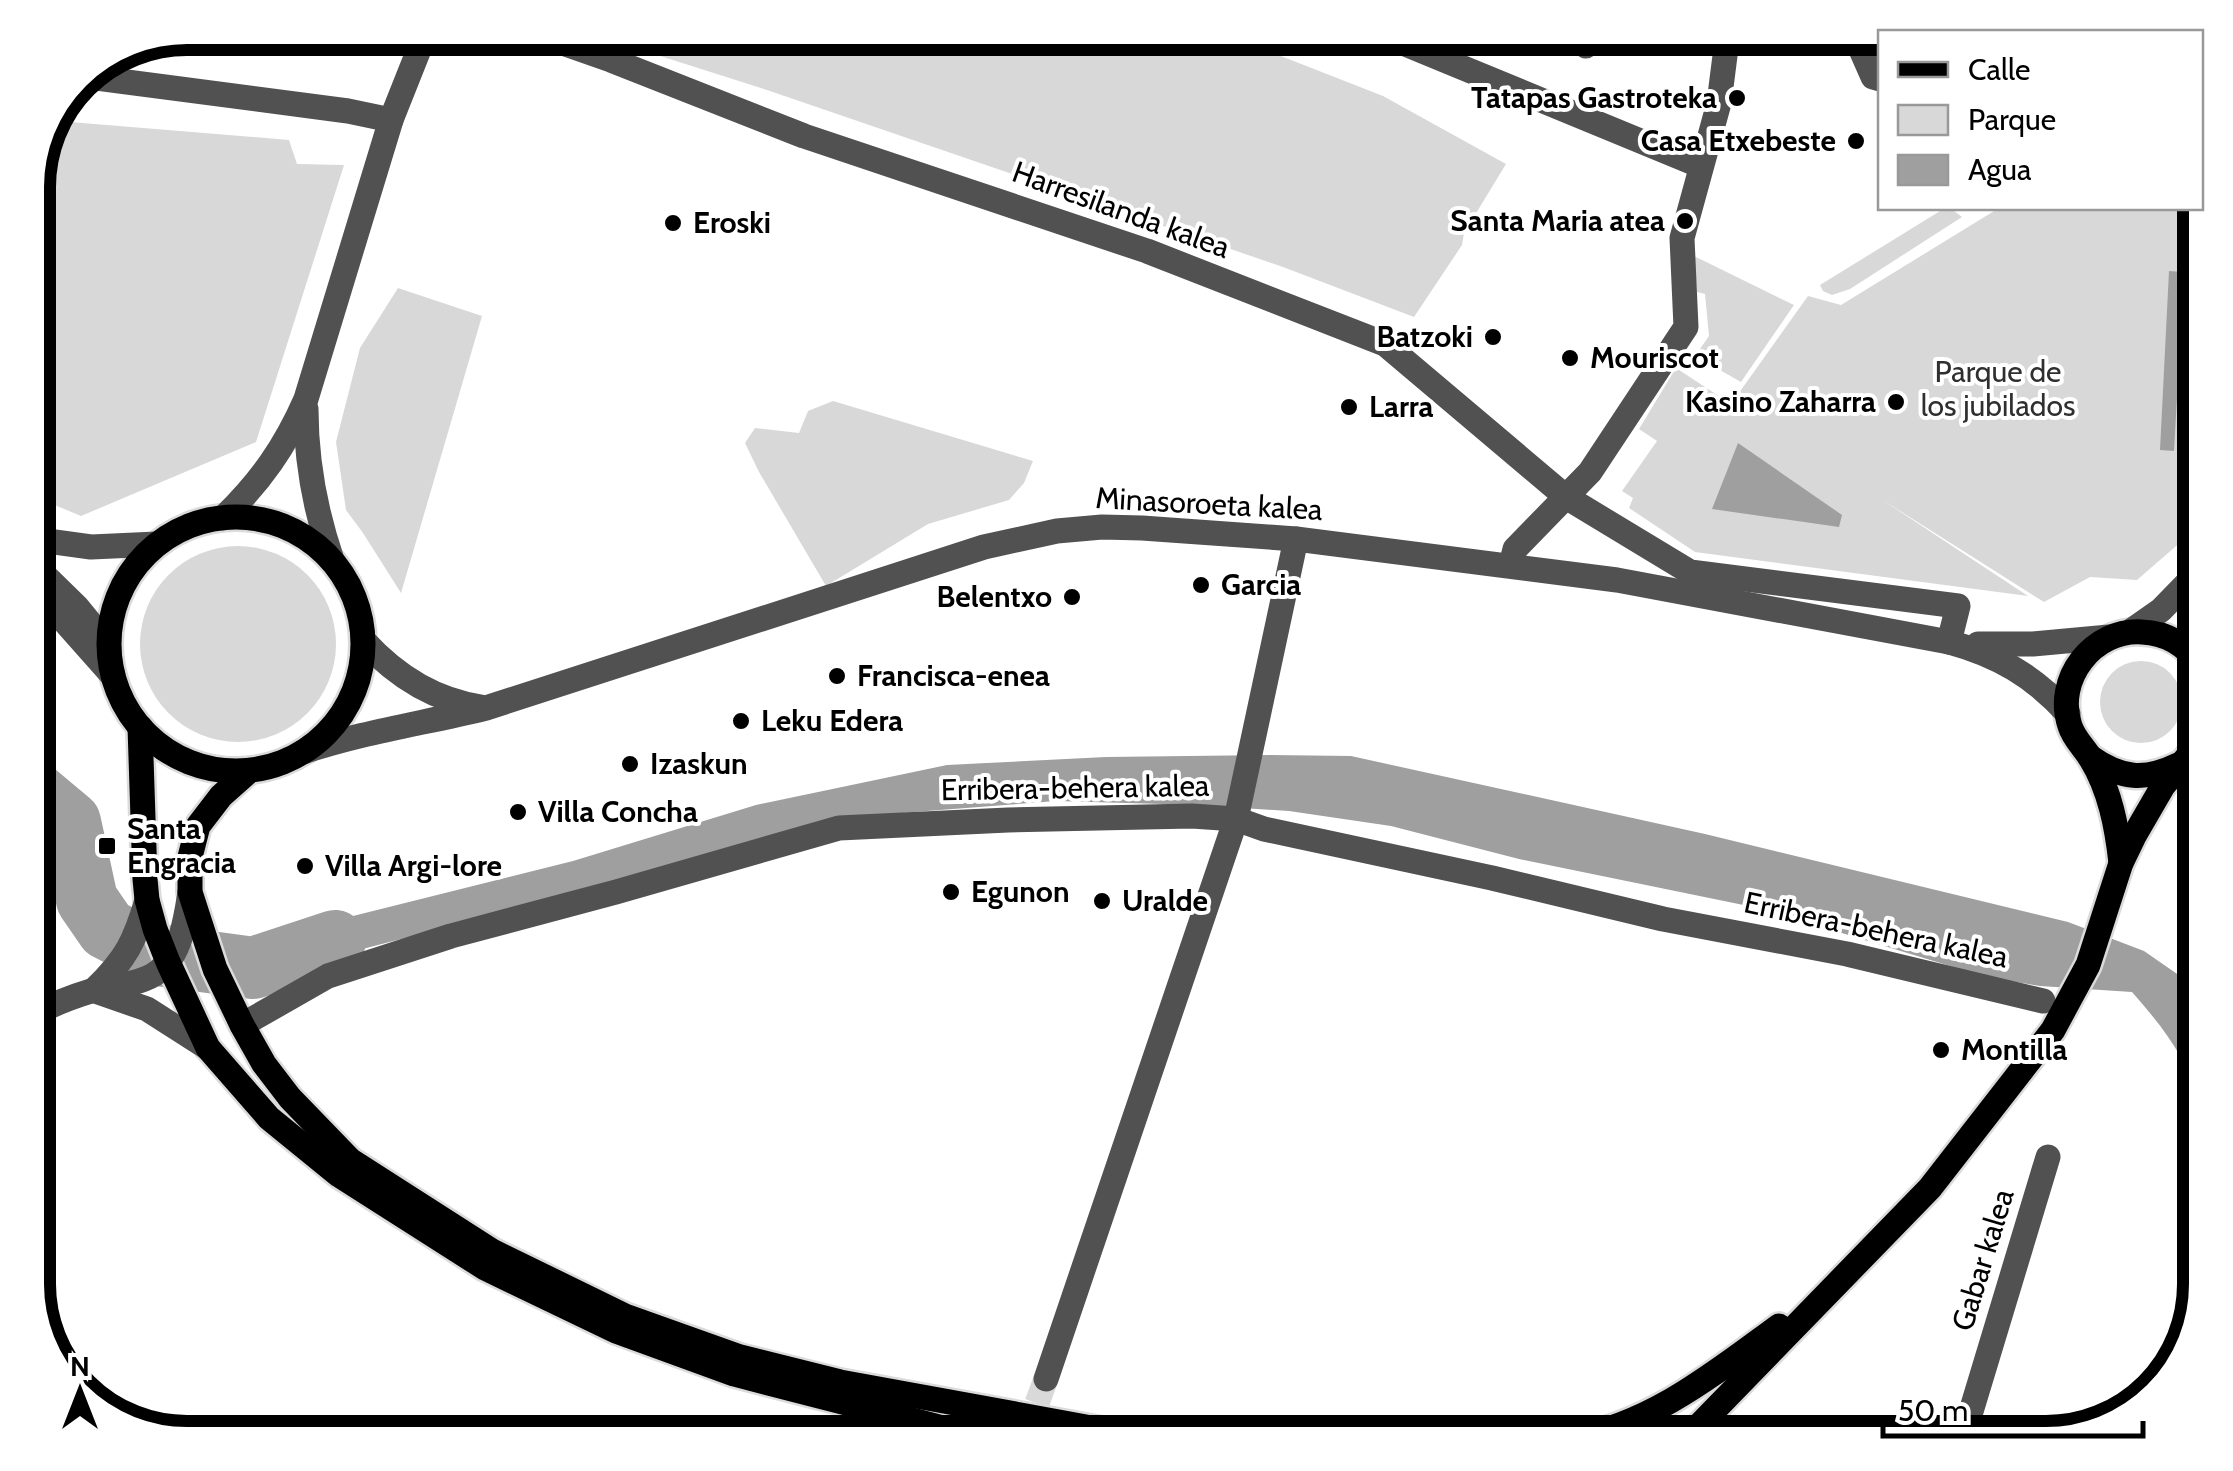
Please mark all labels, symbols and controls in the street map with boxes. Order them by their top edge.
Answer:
legend [1878,30,2203,210]
text: Calle [1968,51,2030,88]
place label: Tatapas Gastroteka [1471,79,1717,116]
marker: Tatapas Gastroteka [1726,87,1748,109]
text: Parque [1968,101,2056,138]
place label: Casa Etxebeste [1641,122,1836,159]
marker: Casa Etxebeste [1845,130,1867,152]
text: Agua [1968,151,2032,188]
street label: Harresilanda kalea [1008,153,1235,266]
place label: Santa Maria atea [1450,202,1665,239]
place label: Eroski [693,204,771,241]
marker: Santa Maria atea [1674,210,1696,232]
marker: Eroski [662,212,684,234]
place label: Batzoki [1376,318,1473,355]
marker: Batzoki [1482,326,1504,348]
place label: Mouriscot [1590,339,1719,376]
marker: Mouriscot [1559,347,1581,369]
park label: Parque de los jubilados [1921,353,2075,424]
place label: Kasino Zaharra [1685,383,1876,420]
place label: Larra [1369,388,1434,425]
marker: Kasino Zaharra [1885,391,1907,413]
marker: Larra [1338,396,1360,418]
street label: Minasoroeta kalea [1095,479,1324,528]
place label: Garcia [1221,566,1301,603]
marker: Garcia [1190,574,1212,596]
place label: Belentxo [937,578,1052,615]
marker: Belentxo [1061,586,1083,608]
place label: Francisca-enea [857,657,1050,694]
marker: Francisca-enea [826,665,848,687]
place label: Leku Edera [761,702,903,739]
marker: Leku Edera [730,710,752,732]
place label: Izaskun [650,745,748,782]
marker: Izaskun [619,753,641,775]
street label: Erribera-behera kalea [940,767,1210,808]
place label: Villa Concha [538,793,698,830]
marker: Villa Concha [507,801,529,823]
place label: Santa Engracia [127,810,236,881]
marker: Santa Engracia [96,835,118,857]
place label: Villa Argi-lore [325,847,502,884]
marker: Villa Argi-lore [294,855,316,877]
place label: Egunon [971,873,1070,910]
marker: Egunon [940,881,962,903]
place label: Uralde [1122,882,1208,919]
street label: Erribera-behera kalea [1741,884,2012,976]
marker: Uralde [1091,890,1113,912]
place label: Montilla [1961,1031,2067,1068]
marker: Montilla [1930,1039,1952,1061]
street label: Gabar kalea [1943,1184,2022,1335]
north arrow [30,1341,130,1441]
text: N [70,1349,90,1383]
scale bar [1883,1376,2143,1438]
text: 50 m [1898,1392,1968,1429]

